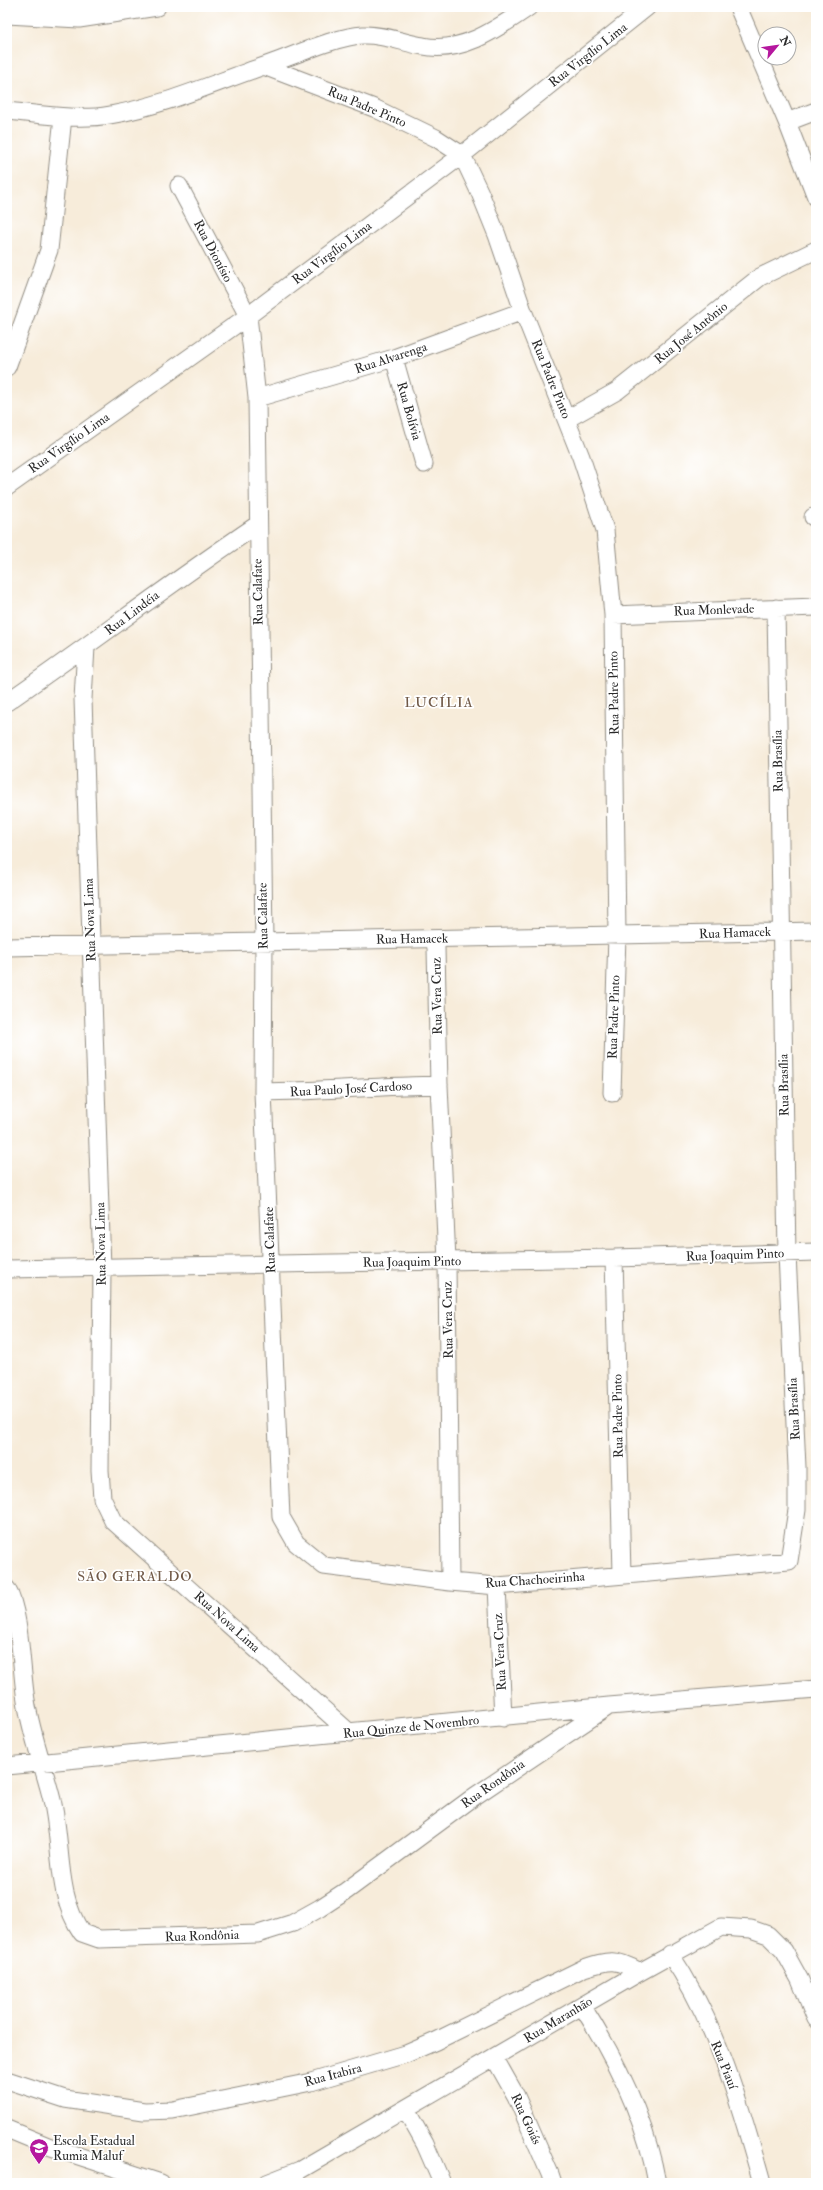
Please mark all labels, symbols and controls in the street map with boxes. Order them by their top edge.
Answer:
street label: Rua Virgílio Lima [546,19,631,91]
north arrow [757,26,797,66]
text: N [777,33,794,50]
street label: Rua Padre Pinto [325,83,409,131]
street label: Rua Dionísio [190,217,236,285]
street label: Rua Virgílio Lima [289,218,375,288]
street label: Rua José Antônio [651,299,731,367]
street label: Rua Padre Pinto [528,337,574,421]
street label: Rua Alvarenga [353,339,430,377]
street label: Rua Bolívia [393,380,425,443]
street label: Rua Virgílio Lima [25,409,113,477]
street label: Rua Calafate [249,558,267,625]
street label: Rua Lindéia [102,587,163,639]
street label: Rua Monlevade [673,601,755,619]
street label: Rua Padre Pinto [605,651,623,735]
district label: LUCÍLIA [404,694,474,711]
street label: Rua Brasília [769,729,787,792]
street label: Rua Nova Lima [81,877,99,962]
street label: Rua Calafate [254,882,272,949]
street label: Rua Hamacek [699,924,772,942]
street label: Rua Hamacek [376,930,449,948]
street label: Rua Vera Cruz [428,956,446,1035]
street label: Rua Padre Pinto [605,975,623,1059]
street label: Rua Brasília [775,1053,793,1116]
street label: Rua Paulo José Cardoso [289,1078,413,1100]
street label: Rua Nova Lima [92,1202,110,1286]
street label: Rua Calafate [261,1206,279,1274]
street label: Rua Joaquim Pinto [686,1245,784,1265]
street label: Rua Joaquim Pinto [363,1253,461,1271]
street label: Rua Vera Cruz [439,1280,457,1359]
street label: Rua Padre Pinto [609,1374,627,1458]
street label: Rua Brasília [784,1377,804,1441]
district label: SÃO GERALDO [77,1568,193,1585]
street label: Rua Chachoeirinha [485,1568,586,1591]
street label: Rua Nova Lima [191,1588,264,1656]
street label: Rua Vera Cruz [490,1612,510,1691]
street label: Rua Quinze de Novembro [342,1712,480,1742]
street label: Rua Rondônia [458,1756,529,1812]
street label: Rua Rondônia [165,1927,240,1945]
street label: Rua Maranhão [521,1993,595,2047]
street label: Rua Piauí [707,2039,741,2093]
street label: Rua Itabira [303,2060,364,2090]
street label: Rua Goiás [507,2091,545,2148]
place label: Escola Estadual Rumia Maluf [53,2133,135,2164]
school or university icon: Escola Estadual Rumia Maluf [28,2137,50,2165]

